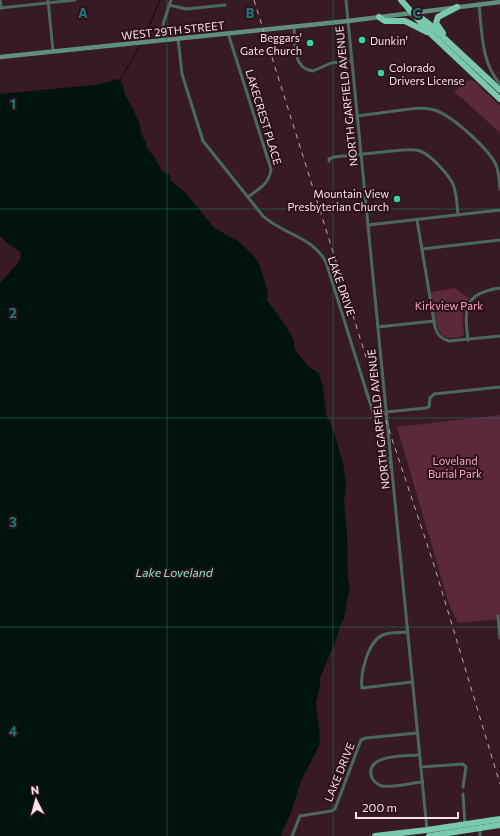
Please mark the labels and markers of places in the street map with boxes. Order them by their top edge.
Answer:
place label: Beggars' Gate Church [240,31,302,57]
place label: Dunkin' [370,34,408,47]
marker: Dunkin' [357,35,367,45]
marker: Beggars' Gate Church [305,38,315,48]
place label: Colorado Drivers License [389,61,465,87]
marker: Colorado Drivers License [376,68,386,78]
place label: Mountain View Presbyterian Church [287,187,389,213]
marker: Mountain View Presbyterian Church [392,194,402,204]

